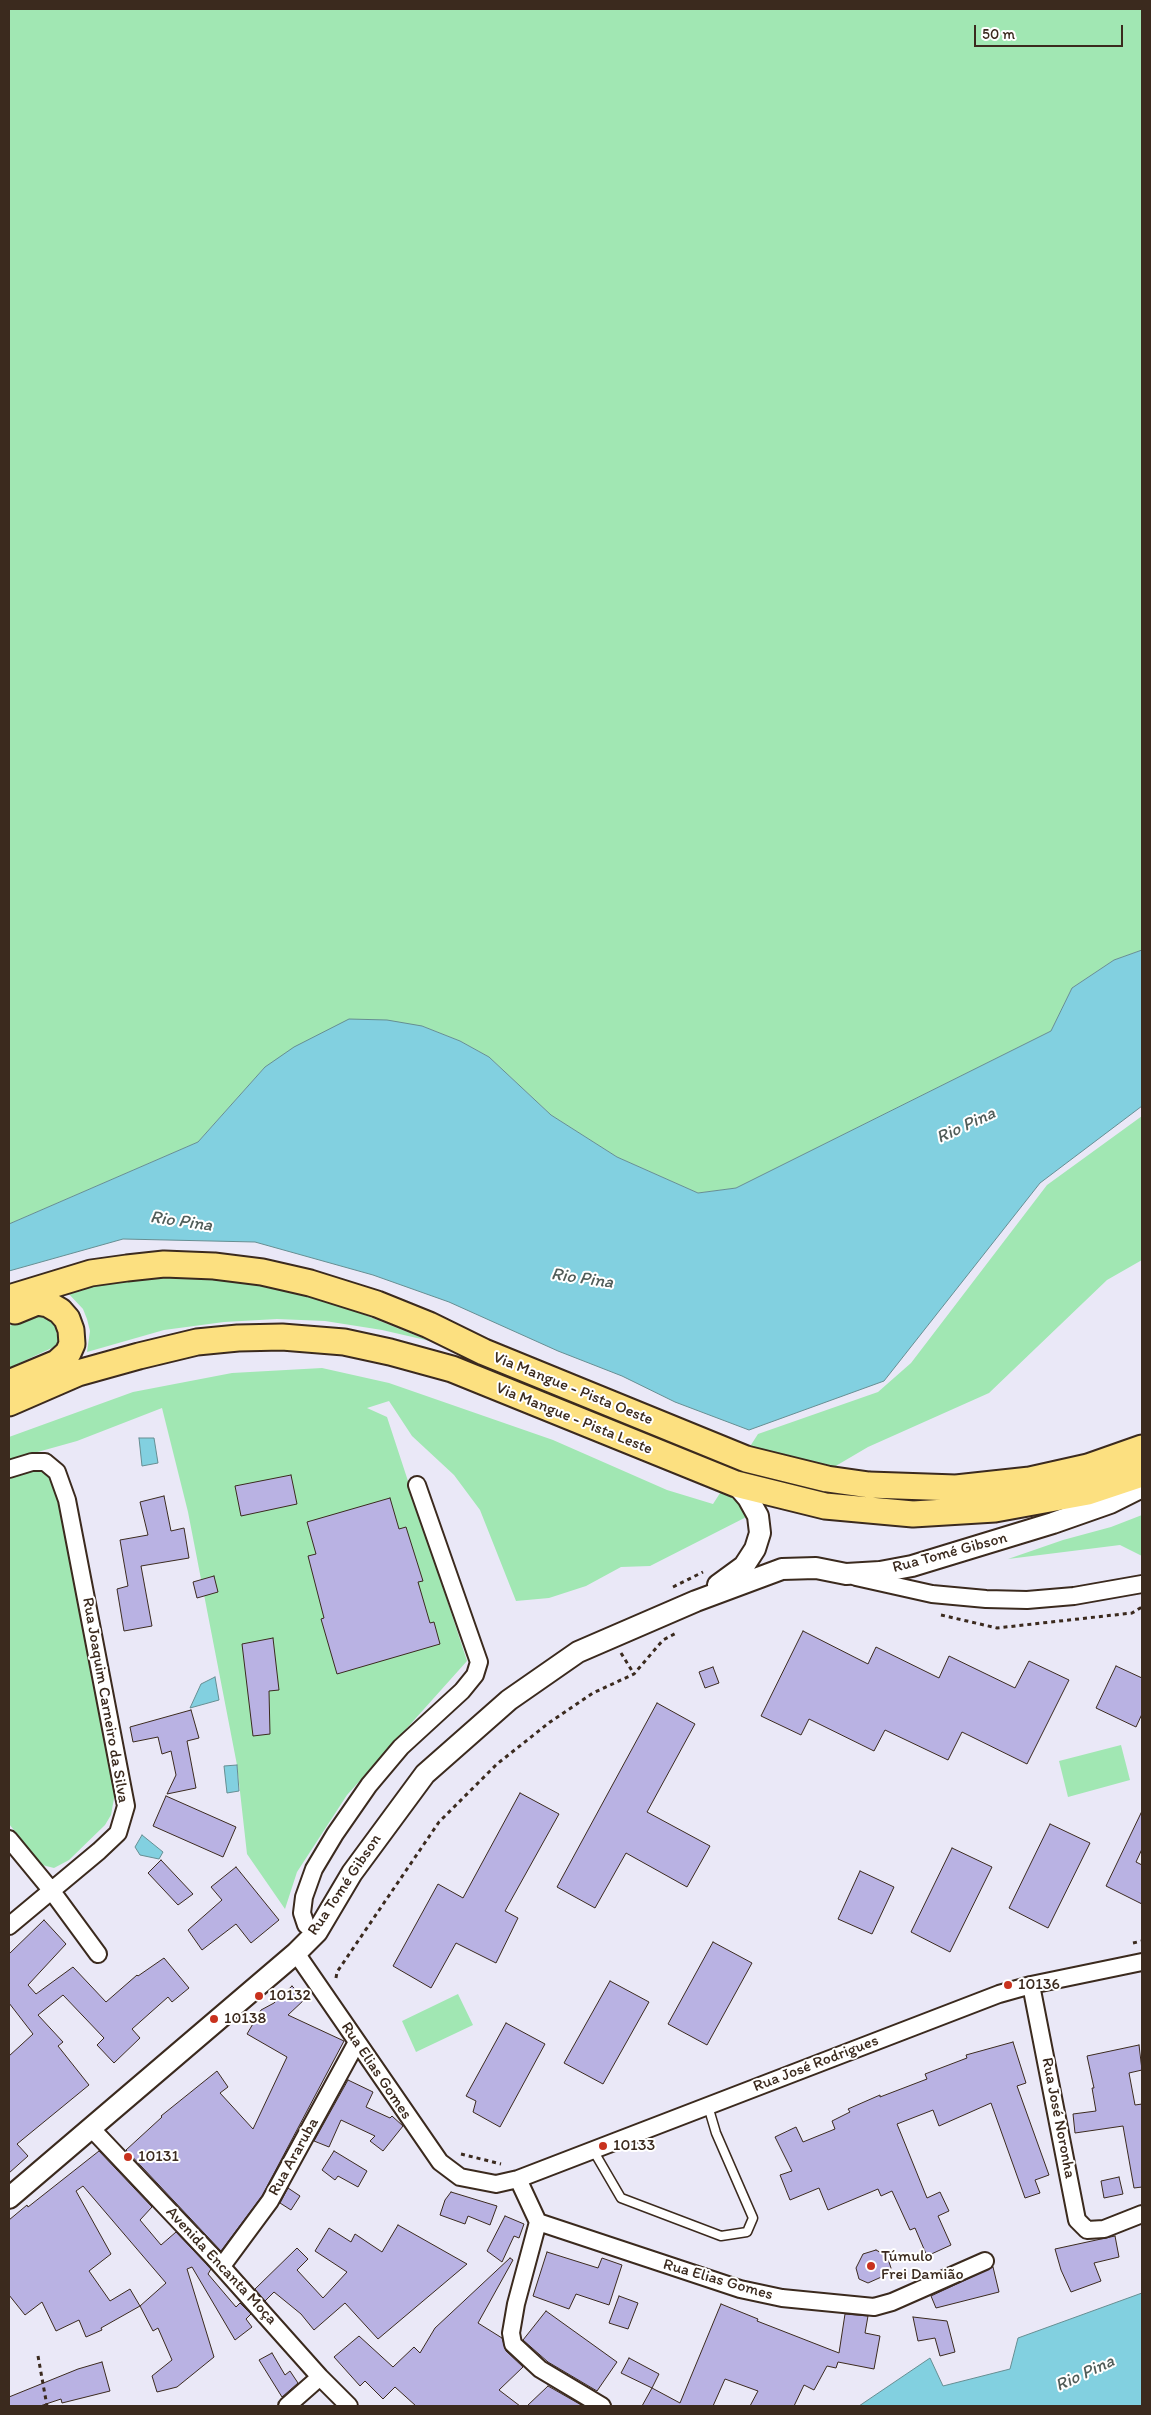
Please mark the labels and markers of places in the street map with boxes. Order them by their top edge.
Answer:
place label: 10136 [1018,1975,1060,1995]
marker: 10136 [1002,1979,1014,1991]
place label: 10132 [269,1986,311,2006]
marker: 10132 [253,1990,265,2002]
place label: 10138 [224,2009,266,2029]
marker: 10138 [208,2013,220,2025]
place label: 10133 [613,2136,655,2156]
marker: 10133 [597,2140,609,2152]
place label: 10131 [138,2147,179,2167]
marker: 10131 [122,2151,134,2163]
place label: Túmulo Frei Damião [881,2247,964,2285]
marker: Túmulo Frei Damião [865,2260,877,2272]

